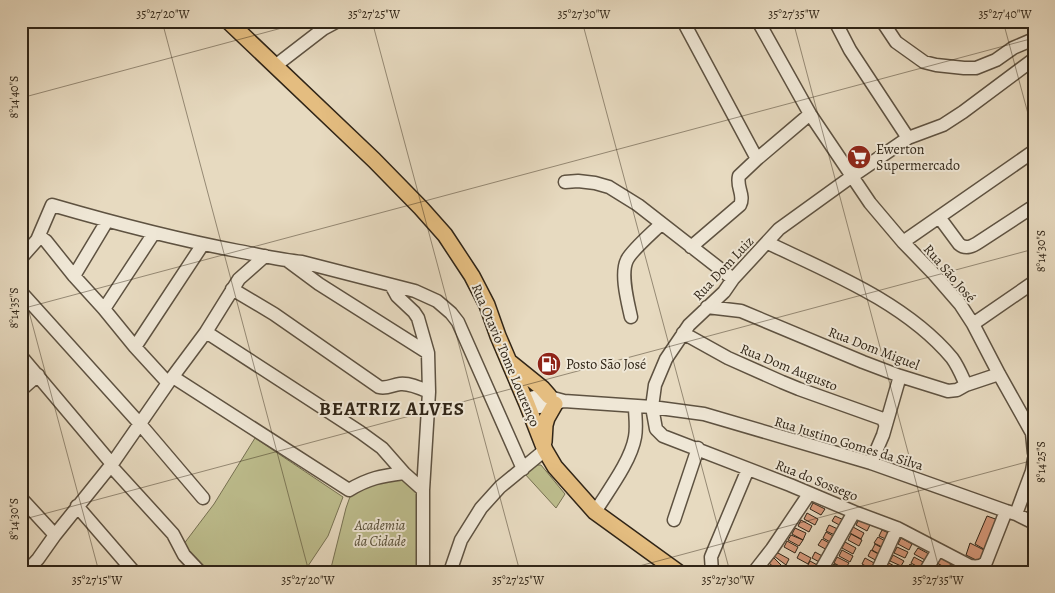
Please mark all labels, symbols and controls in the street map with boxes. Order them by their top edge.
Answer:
text: 35°27'20"W [136,6,191,22]
text: 35°27'25"W [348,6,401,22]
text: 35°27'30"W [558,6,611,22]
text: 35°27'35"W [768,6,821,22]
text: 35°27'40"W [978,6,1032,22]
text: 8°14'40"S [6,76,22,118]
place label: Ewerton Supermercado [876,140,960,175]
supermarket icon: Ewerton Supermercado [846,144,872,170]
text: 8°14'30"S [1033,230,1049,272]
street label: Rua Dom Luiz [689,232,758,305]
street label: Rua São José [919,240,980,306]
street label: Rua Otavio Tome Lourenço [467,281,544,430]
text: 8°14'35"S [6,287,22,329]
street label: Rua Dom Miguel [826,322,923,375]
street label: Rua Dom Augusto [737,339,840,396]
fuel station icon: Posto São José [536,351,562,377]
place label: Posto São José [566,355,646,374]
district label: BEATRIZ ALVES [319,396,465,422]
street label: Rua Justino Gomes da Silva [772,412,926,475]
text: 8°14'25"S [1033,441,1049,483]
street label: Rua do Sossego [773,455,861,506]
text: 8°14'30"S [6,498,22,540]
park label: Academia da Cidade [354,516,406,551]
text: 35°27'15"W [72,572,123,588]
text: 35°27'20"W [281,572,336,588]
text: 35°27'25"W [492,572,545,588]
text: 35°27'30"W [702,572,755,588]
text: 35°27'35"W [912,572,965,588]

